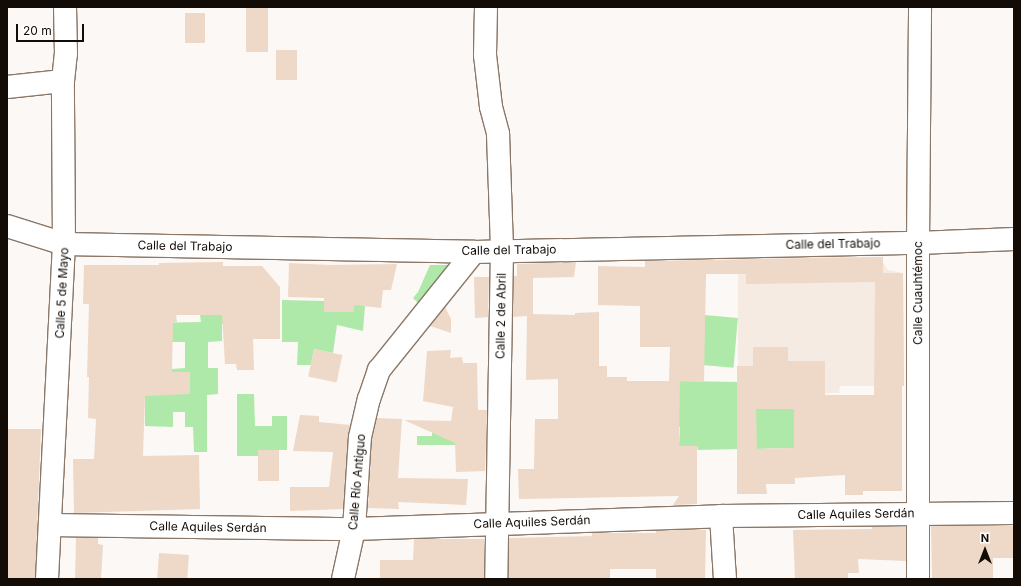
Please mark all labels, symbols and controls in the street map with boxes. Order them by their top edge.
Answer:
scale bar [18,16,86,42]
text: 20 m [23,23,52,38]
street label: Calle del Trabajo [785,236,881,252]
street label: Calle del Trabajo [137,238,233,254]
street label: Calle Cuauhtémoc [911,241,925,345]
street label: Calle del Trabajo [461,242,557,258]
street label: Calle 5 de Mayo [52,247,72,339]
street label: Calle 2 de Abril [493,273,509,359]
street label: Calle Río Antiguo [346,433,368,531]
street label: Calle Aquiles Serdán [797,506,915,522]
street label: Calle Aquiles Serdán [473,513,591,531]
street label: Calle Aquiles Serdán [149,519,267,535]
north arrow [965,530,1005,570]
text: N [981,531,989,545]

